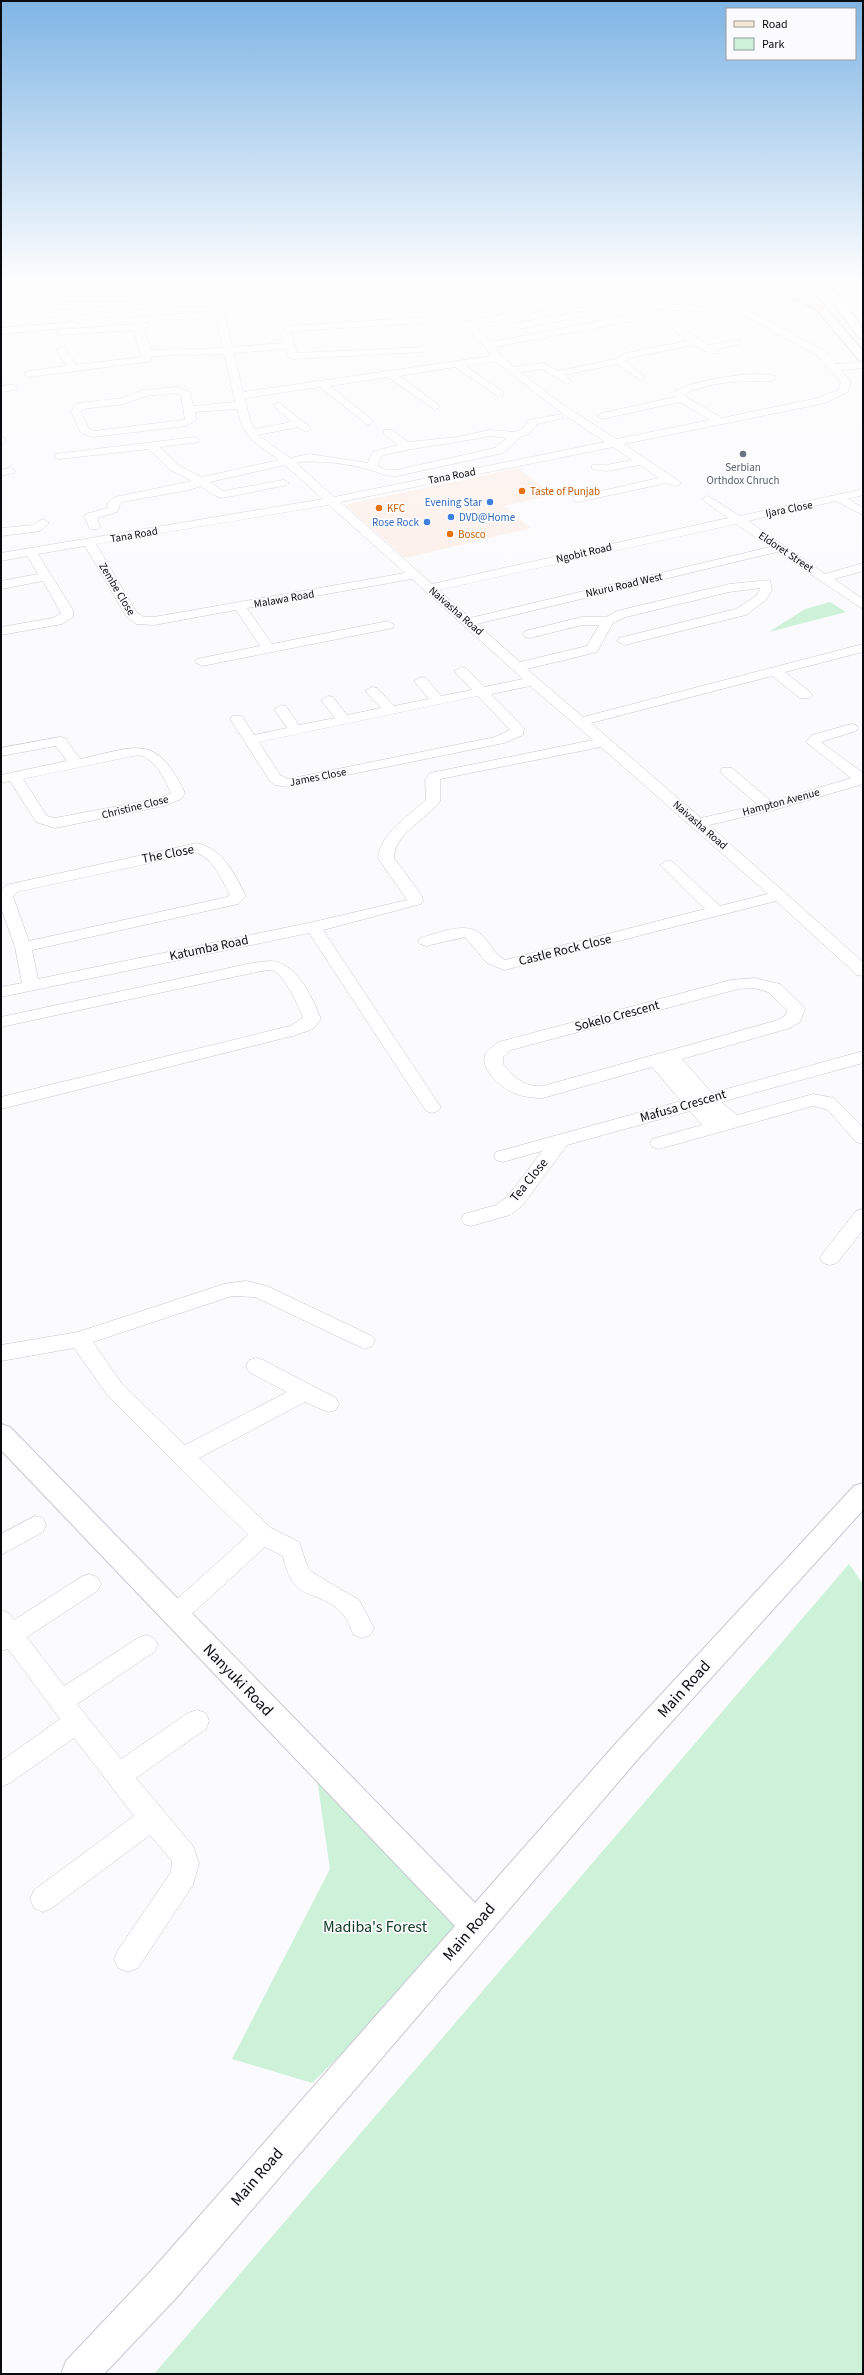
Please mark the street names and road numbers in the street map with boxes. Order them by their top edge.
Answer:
street label: Tana Road [427,464,477,488]
street label: Ijara Close [764,497,814,521]
street label: Tana Road [109,523,159,547]
street label: Eldoret Street [756,528,817,576]
street label: Ngobit Road [555,539,613,567]
street label: Zembe Close [95,560,139,619]
street label: Nkuru Road West [584,569,664,601]
street label: Naivasha Road [426,583,486,639]
street label: Malawa Road [253,586,315,612]
street label: James Close [288,764,348,790]
street label: Hampton Avenue [741,784,822,820]
street label: Christine Close [100,791,171,823]
street label: Naivasha Road [670,797,730,853]
street label: The Close [140,840,196,868]
street label: Castle Rock Close [517,930,613,970]
street label: Katumba Road [168,931,250,965]
street label: Sokelo Crescent [573,996,662,1036]
street label: Mafusa Crescent [638,1085,729,1127]
street label: Tea Close [506,1154,552,1206]
street label: Nanyuki Road [198,1639,278,1721]
street label: Main Road [652,1656,716,1722]
street label: Main Road [438,1898,500,1966]
street label: Main Road [226,2143,288,2211]

